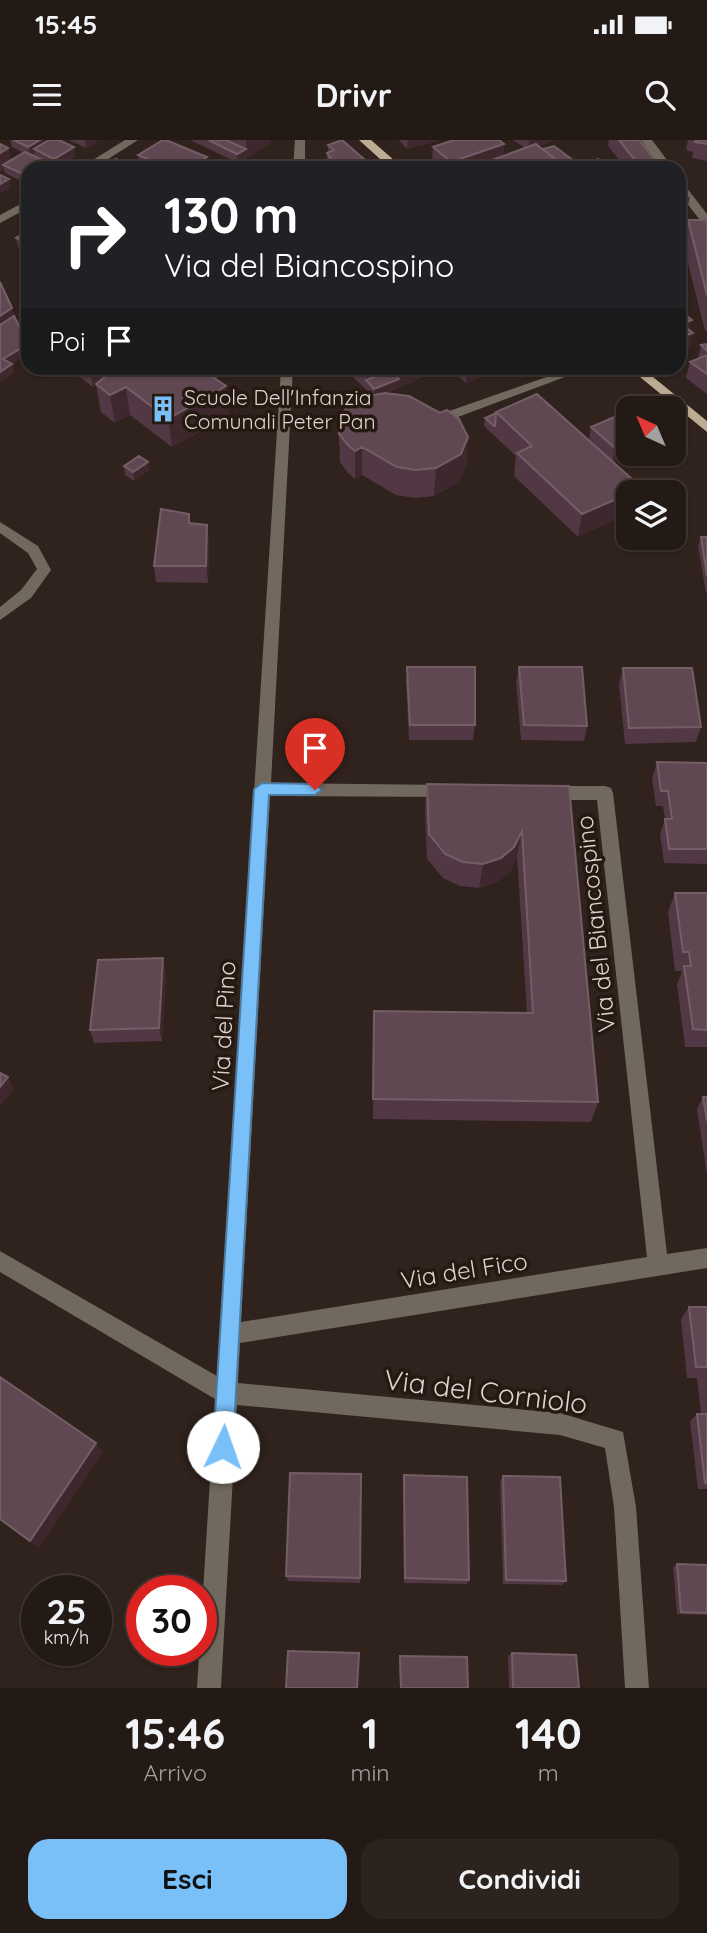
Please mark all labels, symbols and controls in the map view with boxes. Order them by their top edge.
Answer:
text: 15:45 [35,8,97,41]
text: Drivr [315,75,392,115]
icon: menu [28,76,66,114]
icon: search [641,76,679,114]
text: 130 m [164,184,298,245]
icon: right [49,189,140,280]
text: Via del Biancospino [164,245,454,285]
icon: arrive [100,322,138,360]
text: Poi [49,325,86,358]
place label: Scuole Dell'Infanzia Comunali Peter Pan [184,384,376,434]
building icon: Scuole Dell'Infanzia Comunali Peter Pan [148,394,178,424]
north arrow [616,396,686,466]
map controls [616,396,686,550]
button: layers [616,480,686,550]
pin [285,718,345,790]
icon: arrive [296,729,334,767]
street label: Via del Biancospino [569,814,621,1034]
street label: Via del Pino [205,960,241,1092]
street label: Via del Fico [398,1245,530,1295]
street label: Via del Corniolo [383,1361,589,1421]
position arrow [186,1410,260,1484]
speed limit sign: 30 [126,1575,217,1666]
text: 25 [46,1589,87,1633]
text: km/h [44,1626,89,1649]
text: 15:46 [125,1707,225,1760]
text: 1 [362,1707,378,1760]
text: 140 [515,1707,582,1760]
text: Arrivo [143,1758,207,1787]
text: min [350,1758,390,1787]
text: m [538,1758,559,1787]
button: Esci [28,1839,347,1919]
button: Condividi [361,1839,679,1919]

